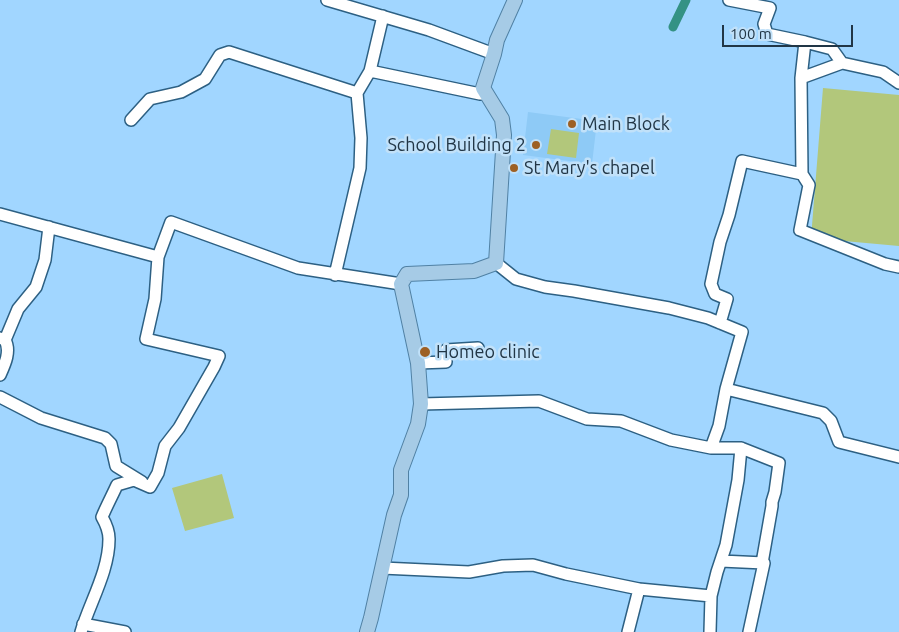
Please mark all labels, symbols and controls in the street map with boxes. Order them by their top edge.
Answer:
scale bar [724,15,855,47]
text: 100 m [730,25,772,42]
place label: Main Block [582,113,670,135]
marker: Main Block [566,118,578,130]
place label: School Building 2 [387,134,526,156]
marker: School Building 2 [530,139,542,151]
place label: St Mary's chapel [524,157,655,179]
marker: St Mary's chapel [508,162,520,174]
place label: Homeo clinic [436,341,540,363]
marker: Homeo clinic [418,345,432,359]

